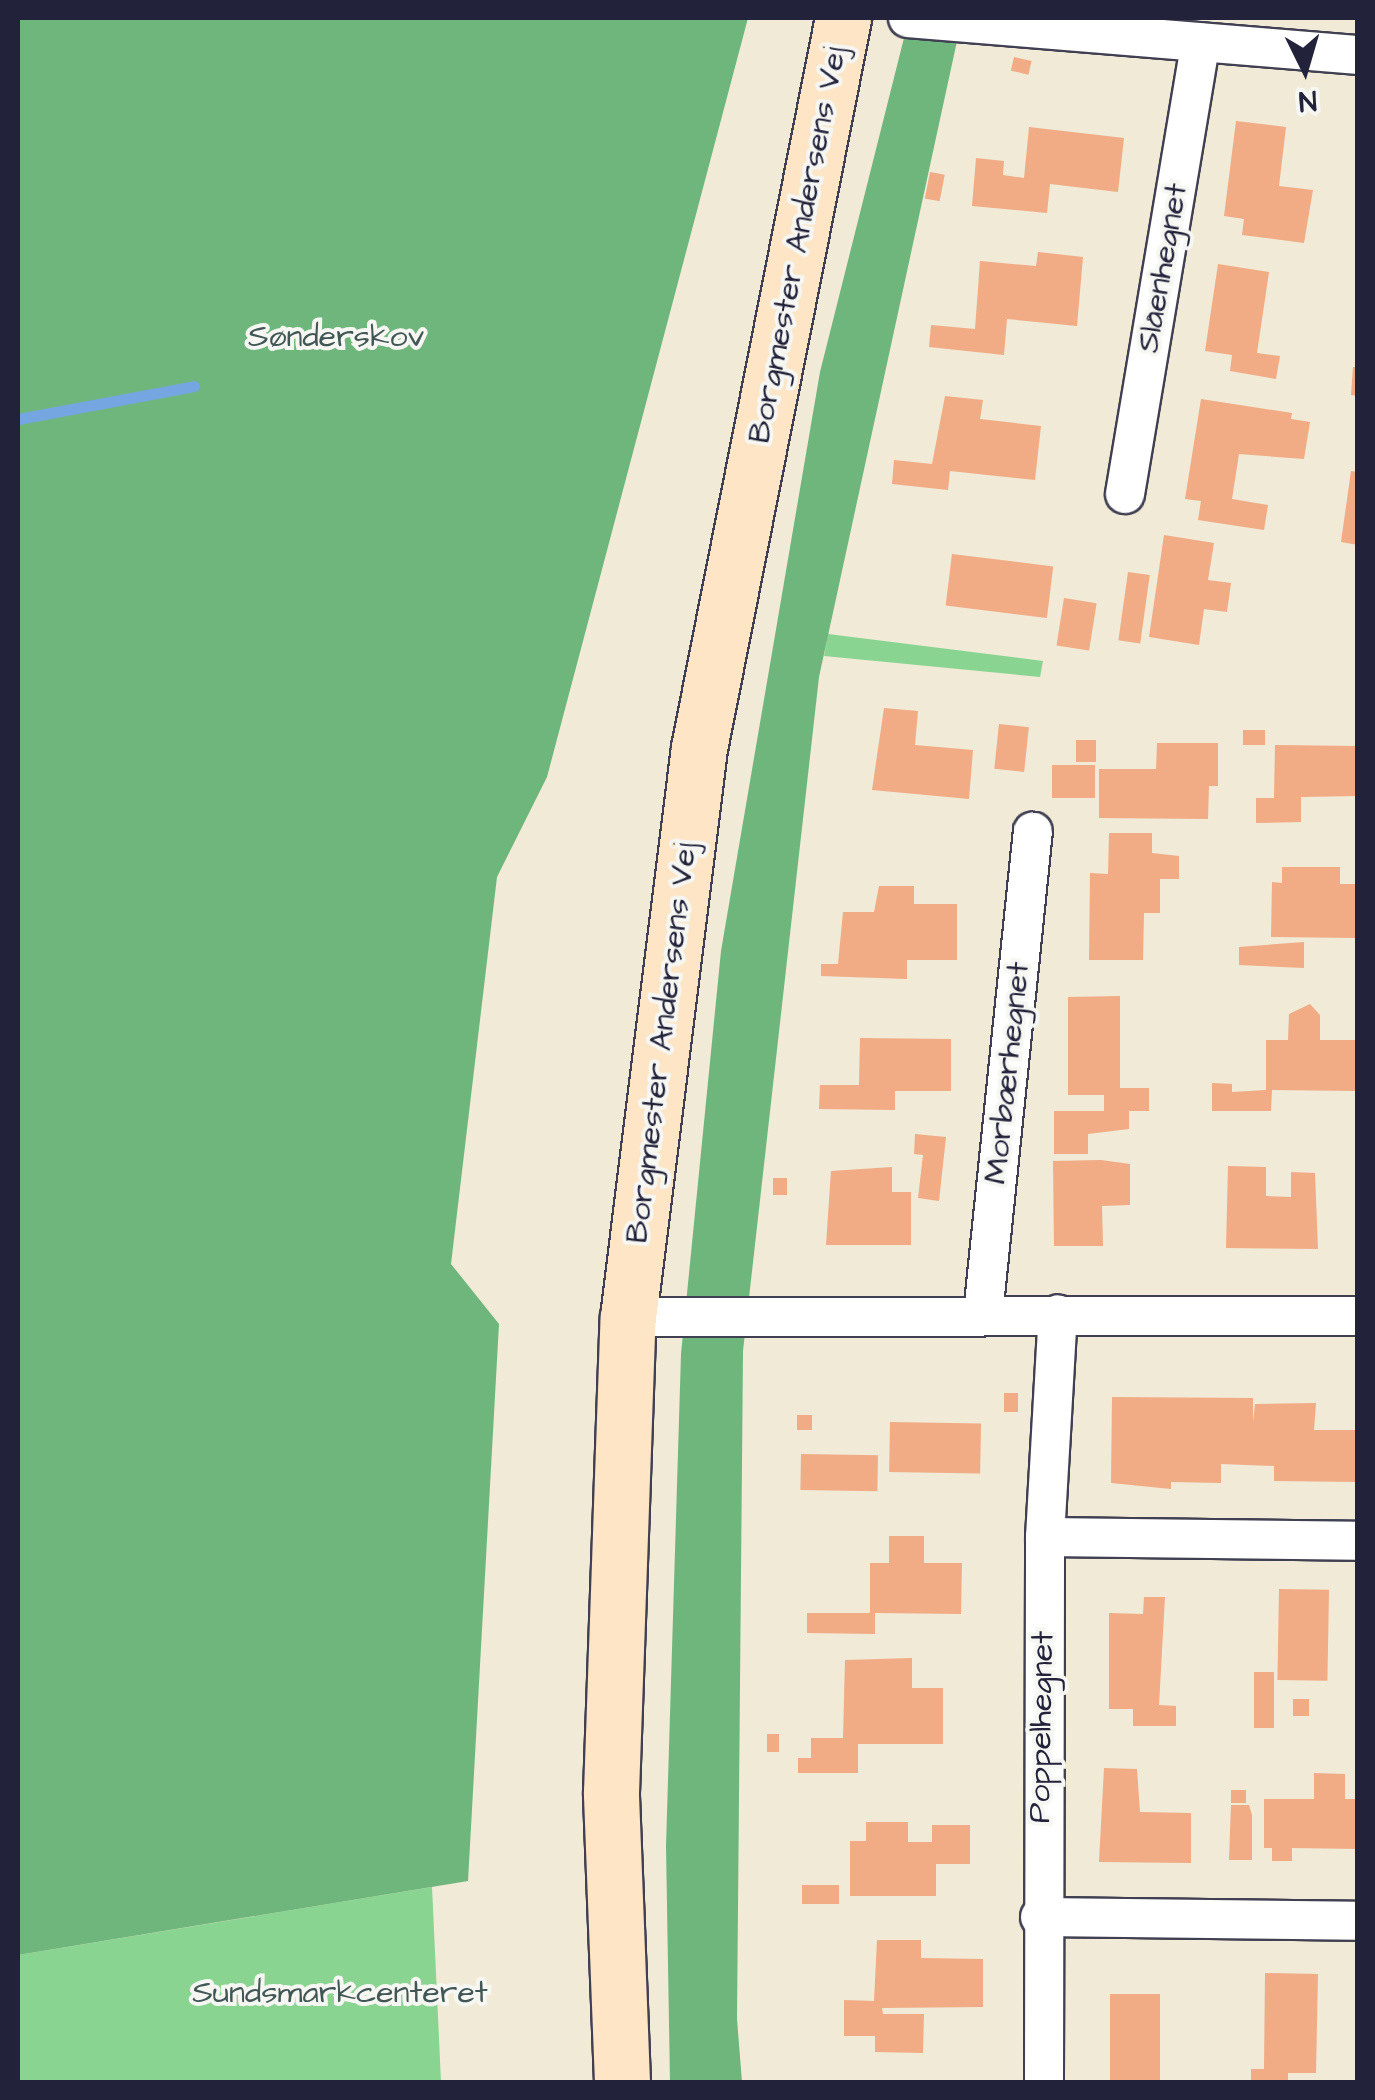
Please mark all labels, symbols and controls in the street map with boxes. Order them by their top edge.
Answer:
north arrow [1255,20,1355,120]
street label: Borgmester Andersens Vej [741,43,855,447]
text: N [1297,80,1318,121]
street label: Slåenhegnet [1129,180,1197,356]
park label: Sønderskov [248,318,424,356]
street label: Borgmester Andersens Vej [618,841,706,1245]
street label: Morbærhegnet [977,960,1039,1186]
street label: Poppelhegnet [1021,1631,1063,1823]
park label: Sundsmarkcenteret [192,1974,488,2012]

